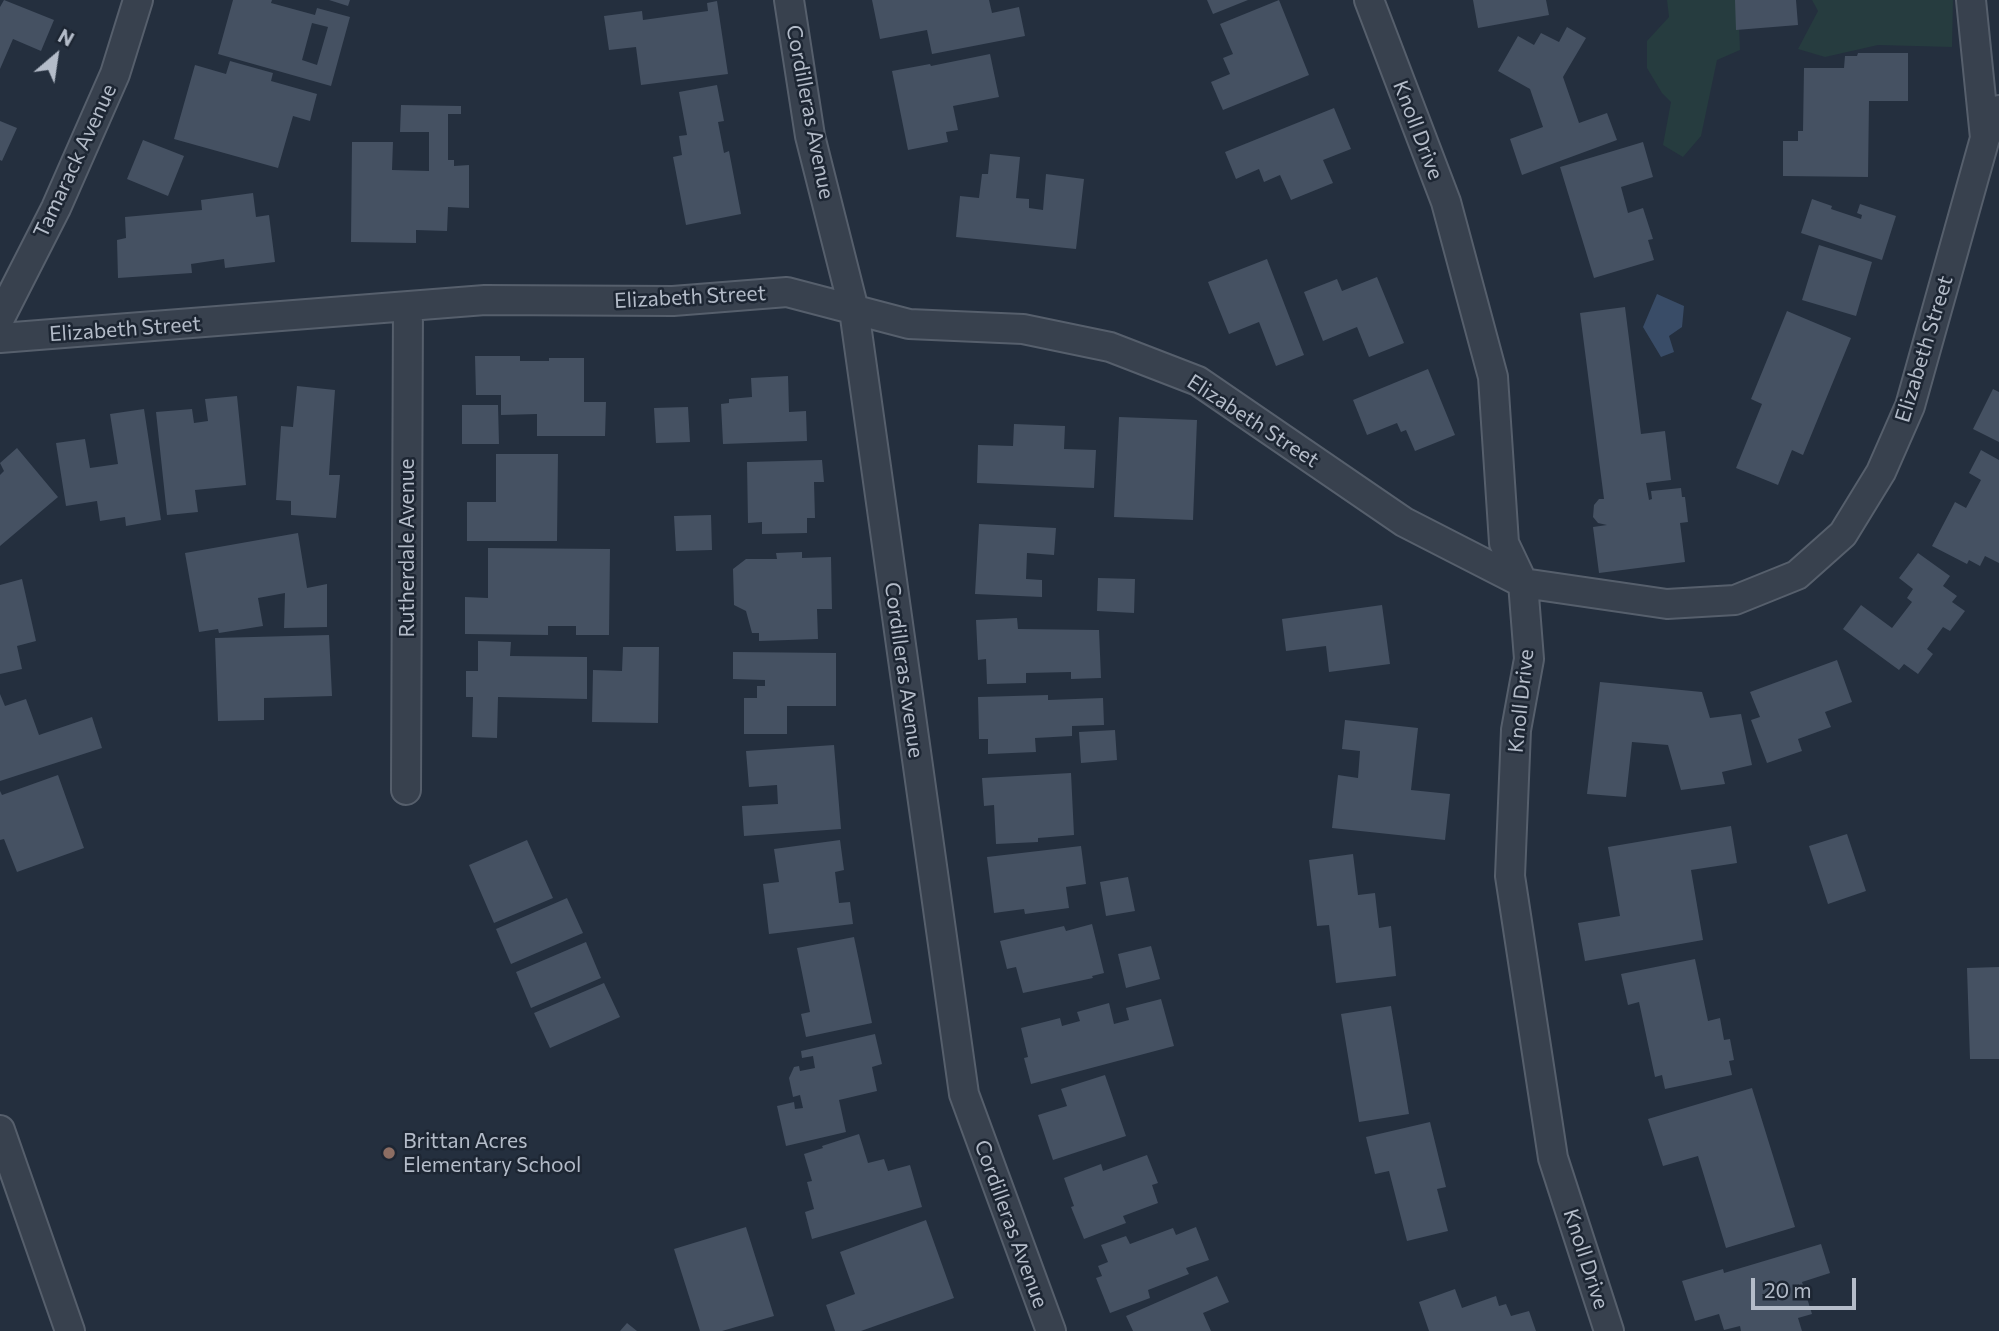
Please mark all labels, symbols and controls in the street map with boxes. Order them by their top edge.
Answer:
north arrow [21,21,91,91]
street label: Cordilleras Avenue [781,23,839,201]
text: N [55,24,78,51]
street label: Knoll Drive [1388,77,1448,183]
street label: Tamarack Avenue [28,80,122,242]
street label: Elizabeth Street [1890,273,1958,425]
street label: Elizabeth Street [613,280,767,314]
street label: Elizabeth Street [48,311,202,347]
street label: Elizabeth Street [1182,369,1324,473]
street label: Rutherdale Avenue [394,459,420,637]
street label: Cordilleras Avenue [879,581,929,759]
street label: Knoll Drive [1503,648,1539,754]
place label: Brittan Acres Elementary School [403,1128,581,1178]
street label: Cordilleras Avenue [969,1137,1053,1311]
marker: Brittan Acres Elementary School [381,1145,397,1161]
street label: Knoll Drive [1558,1206,1614,1312]
scale bar [1754,1264,1859,1308]
text: 20 m [1764,1277,1812,1302]

